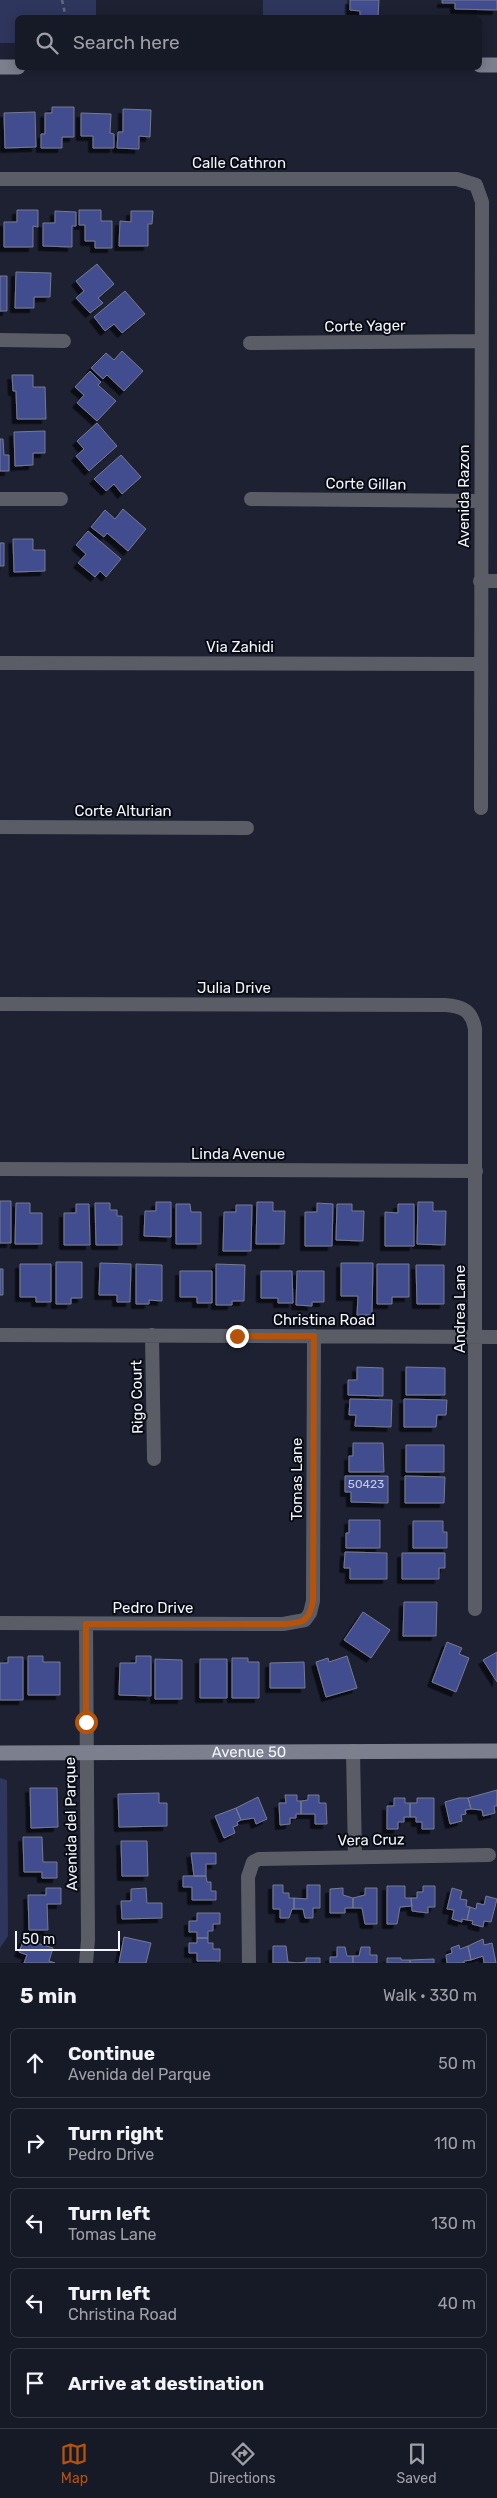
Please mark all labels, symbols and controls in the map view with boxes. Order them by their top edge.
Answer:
search box [15,15,482,70]
icon: search [33,29,61,57]
text: Search here [73,31,180,54]
street label: Calle Cathron [192,154,286,172]
street label: Corte Yager [324,316,406,336]
street label: Avenida Razon [455,445,473,547]
street label: Corte Gillan [325,474,407,494]
street label: Via Zahidi [206,638,274,656]
street label: Corte Alturian [74,802,172,820]
street label: Julia Drive [197,979,271,997]
street label: Linda Avenue [191,1145,285,1163]
street label: Andrea Lane [451,1265,469,1353]
street label: Christina Road [273,1311,375,1329]
route end [226,1325,249,1348]
street label: Rigo Court [127,1360,147,1434]
street label: Tomas Lane [288,1437,306,1521]
house number: 50423 [348,1477,384,1491]
street label: Pedro Drive [113,1599,193,1617]
route start [75,1711,98,1734]
street label: Avenue 50 [212,1743,286,1761]
street label: Avenida del Parque [61,1757,81,1891]
street label: Vera Cruz [337,1830,405,1850]
scale bar [15,1928,120,1951]
text: 50 m [22,1931,55,1948]
text: 5 min [20,1983,77,2008]
text: Walk · 330 m [383,1986,477,2005]
text: Continue [68,2042,155,2065]
icon: ahead [21,2049,49,2077]
text: 50 m [438,2054,476,2073]
text: Avenida del Parque [68,2065,211,2084]
text: Turn right [68,2122,163,2145]
icon: right [21,2129,49,2157]
text: 110 m [434,2134,476,2153]
text: Pedro Drive [68,2145,154,2164]
text: Turn left [68,2202,150,2225]
icon: left [21,2209,49,2237]
text: 130 m [431,2214,476,2233]
text: Tomas Lane [68,2225,157,2244]
text: Turn left [68,2282,150,2305]
icon: left [21,2289,49,2317]
text: 40 m [438,2294,476,2313]
text: Christina Road [68,2305,177,2324]
icon: arrive [21,2369,49,2397]
text: Arrive at destination [68,2372,264,2395]
tab: Map [60,2440,88,2487]
tab: Directions [209,2440,276,2487]
tab: Saved [397,2440,437,2487]

